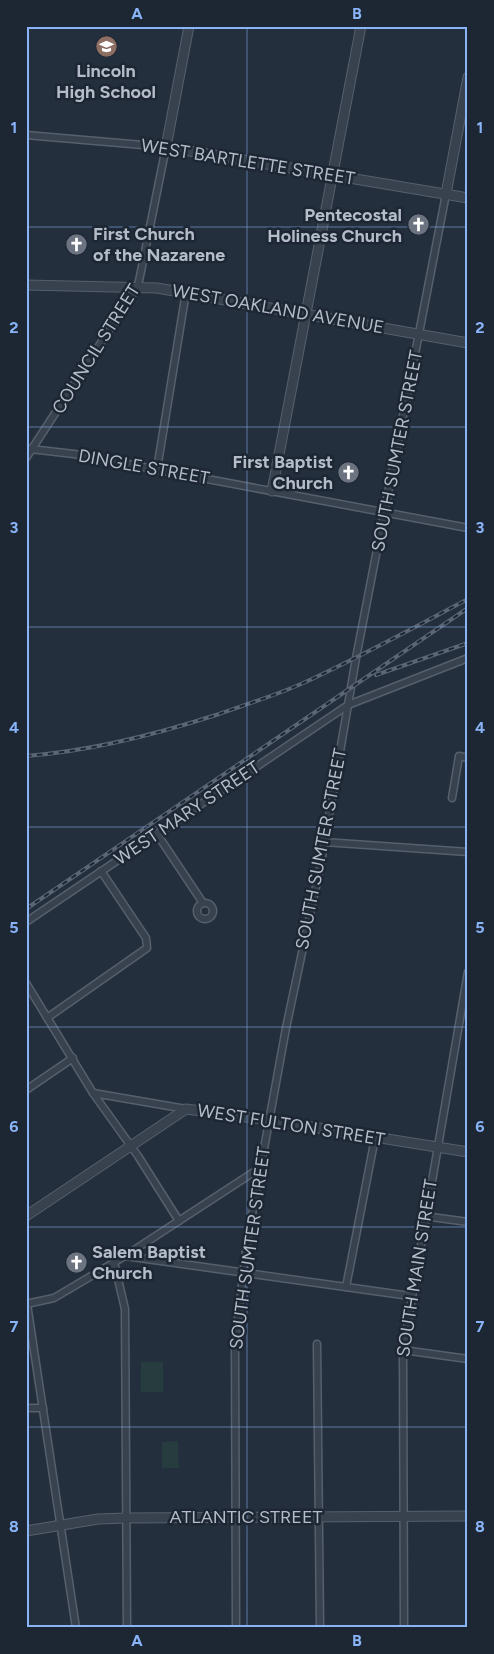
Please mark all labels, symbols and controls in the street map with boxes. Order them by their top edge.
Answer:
text: A [131,4,143,23]
text: B [352,4,362,23]
school or university icon: Lincoln High School [94,34,118,58]
place label: Lincoln High School [56,60,156,103]
text: 1 [11,118,17,137]
text: 1 [477,118,483,137]
street label: WEST BARTLETTE STREET [140,134,357,190]
place label: Pentecostal Holiness Church [267,204,402,247]
church icon: Pentecostal Holiness Church [406,213,430,237]
place label: First Church of the Nazarene [93,223,225,266]
church icon: First Church of the Nazarene [65,232,89,256]
street label: COUNCIL STREET [47,280,145,418]
street label: WEST OAKLAND AVENUE [170,280,386,338]
text: 2 [9,318,19,337]
text: 2 [475,318,485,337]
street label: SOUTH SUMTER STREET [367,349,427,553]
street label: DINGLE STREET [77,445,211,489]
place label: First Baptist Church [233,451,333,494]
church icon: First Baptist Church [337,460,361,484]
text: 3 [10,518,19,537]
text: 3 [476,518,485,537]
text: 4 [9,718,19,737]
text: 4 [475,718,485,737]
street label: SOUTH SUMTER STREET [291,747,351,951]
street label: WEST MARY STREET [110,756,264,870]
text: 5 [9,918,19,937]
text: 5 [475,918,485,937]
street label: WEST FULTON STREET [196,1099,386,1151]
text: 6 [9,1117,19,1136]
text: 6 [475,1117,485,1136]
street label: SOUTH SUMTER STREET [225,1145,275,1351]
street label: SOUTH MAIN STREET [392,1177,442,1358]
place label: Salem Baptist Church [92,1241,206,1284]
church icon: Salem Baptist Church [64,1250,88,1274]
text: 7 [10,1317,19,1336]
text: 7 [476,1317,485,1336]
street label: ATLANTIC STREET [169,1506,323,1528]
text: 8 [9,1517,19,1536]
text: 8 [475,1517,485,1536]
text: A [131,1631,143,1650]
text: B [352,1631,362,1650]

